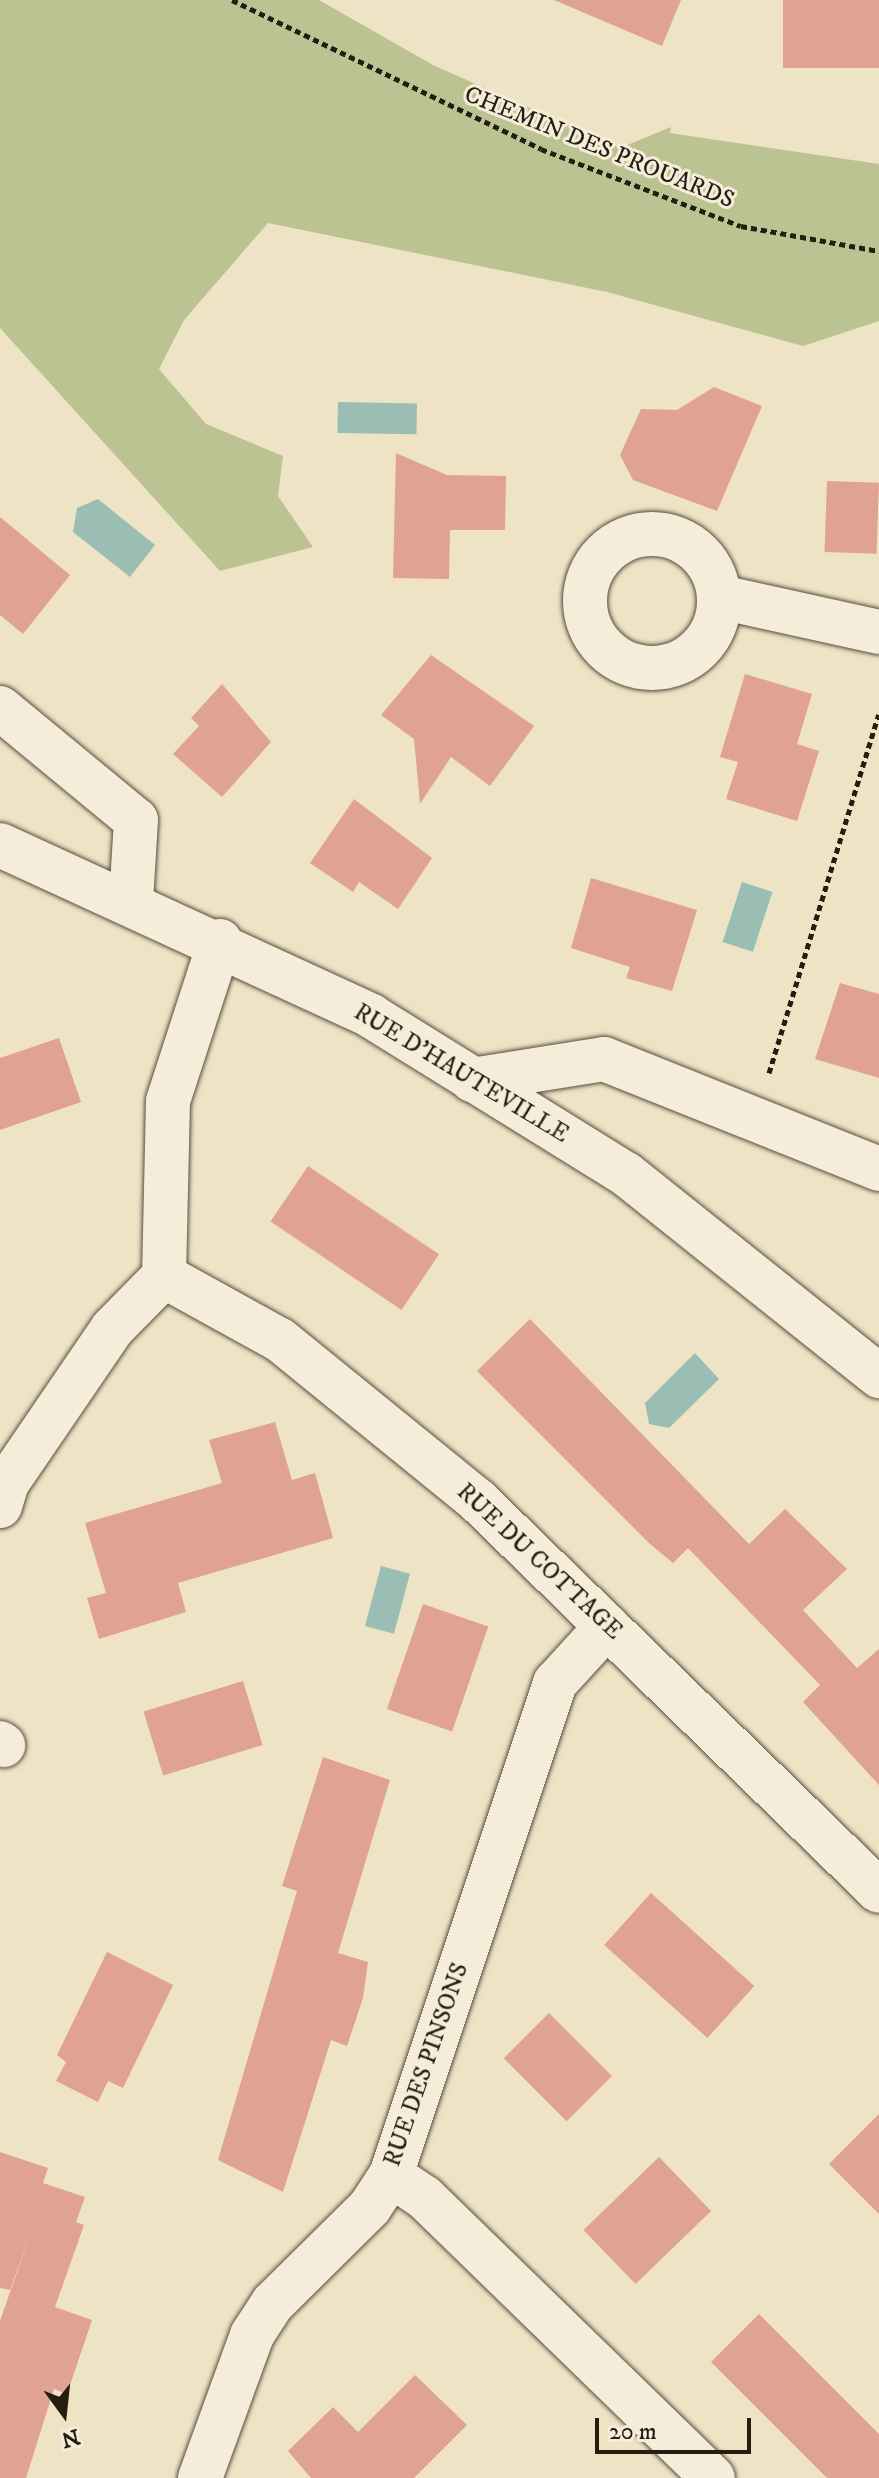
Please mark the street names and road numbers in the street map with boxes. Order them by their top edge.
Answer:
street label: CHEMIN DES PROUARDS [460,81,738,215]
street label: RUE D'HAUTEVILLE [348,998,574,1150]
street label: RUE DU COTTAGE [450,1478,628,1646]
street label: RUE DES PINSONS [379,1959,475,2171]

